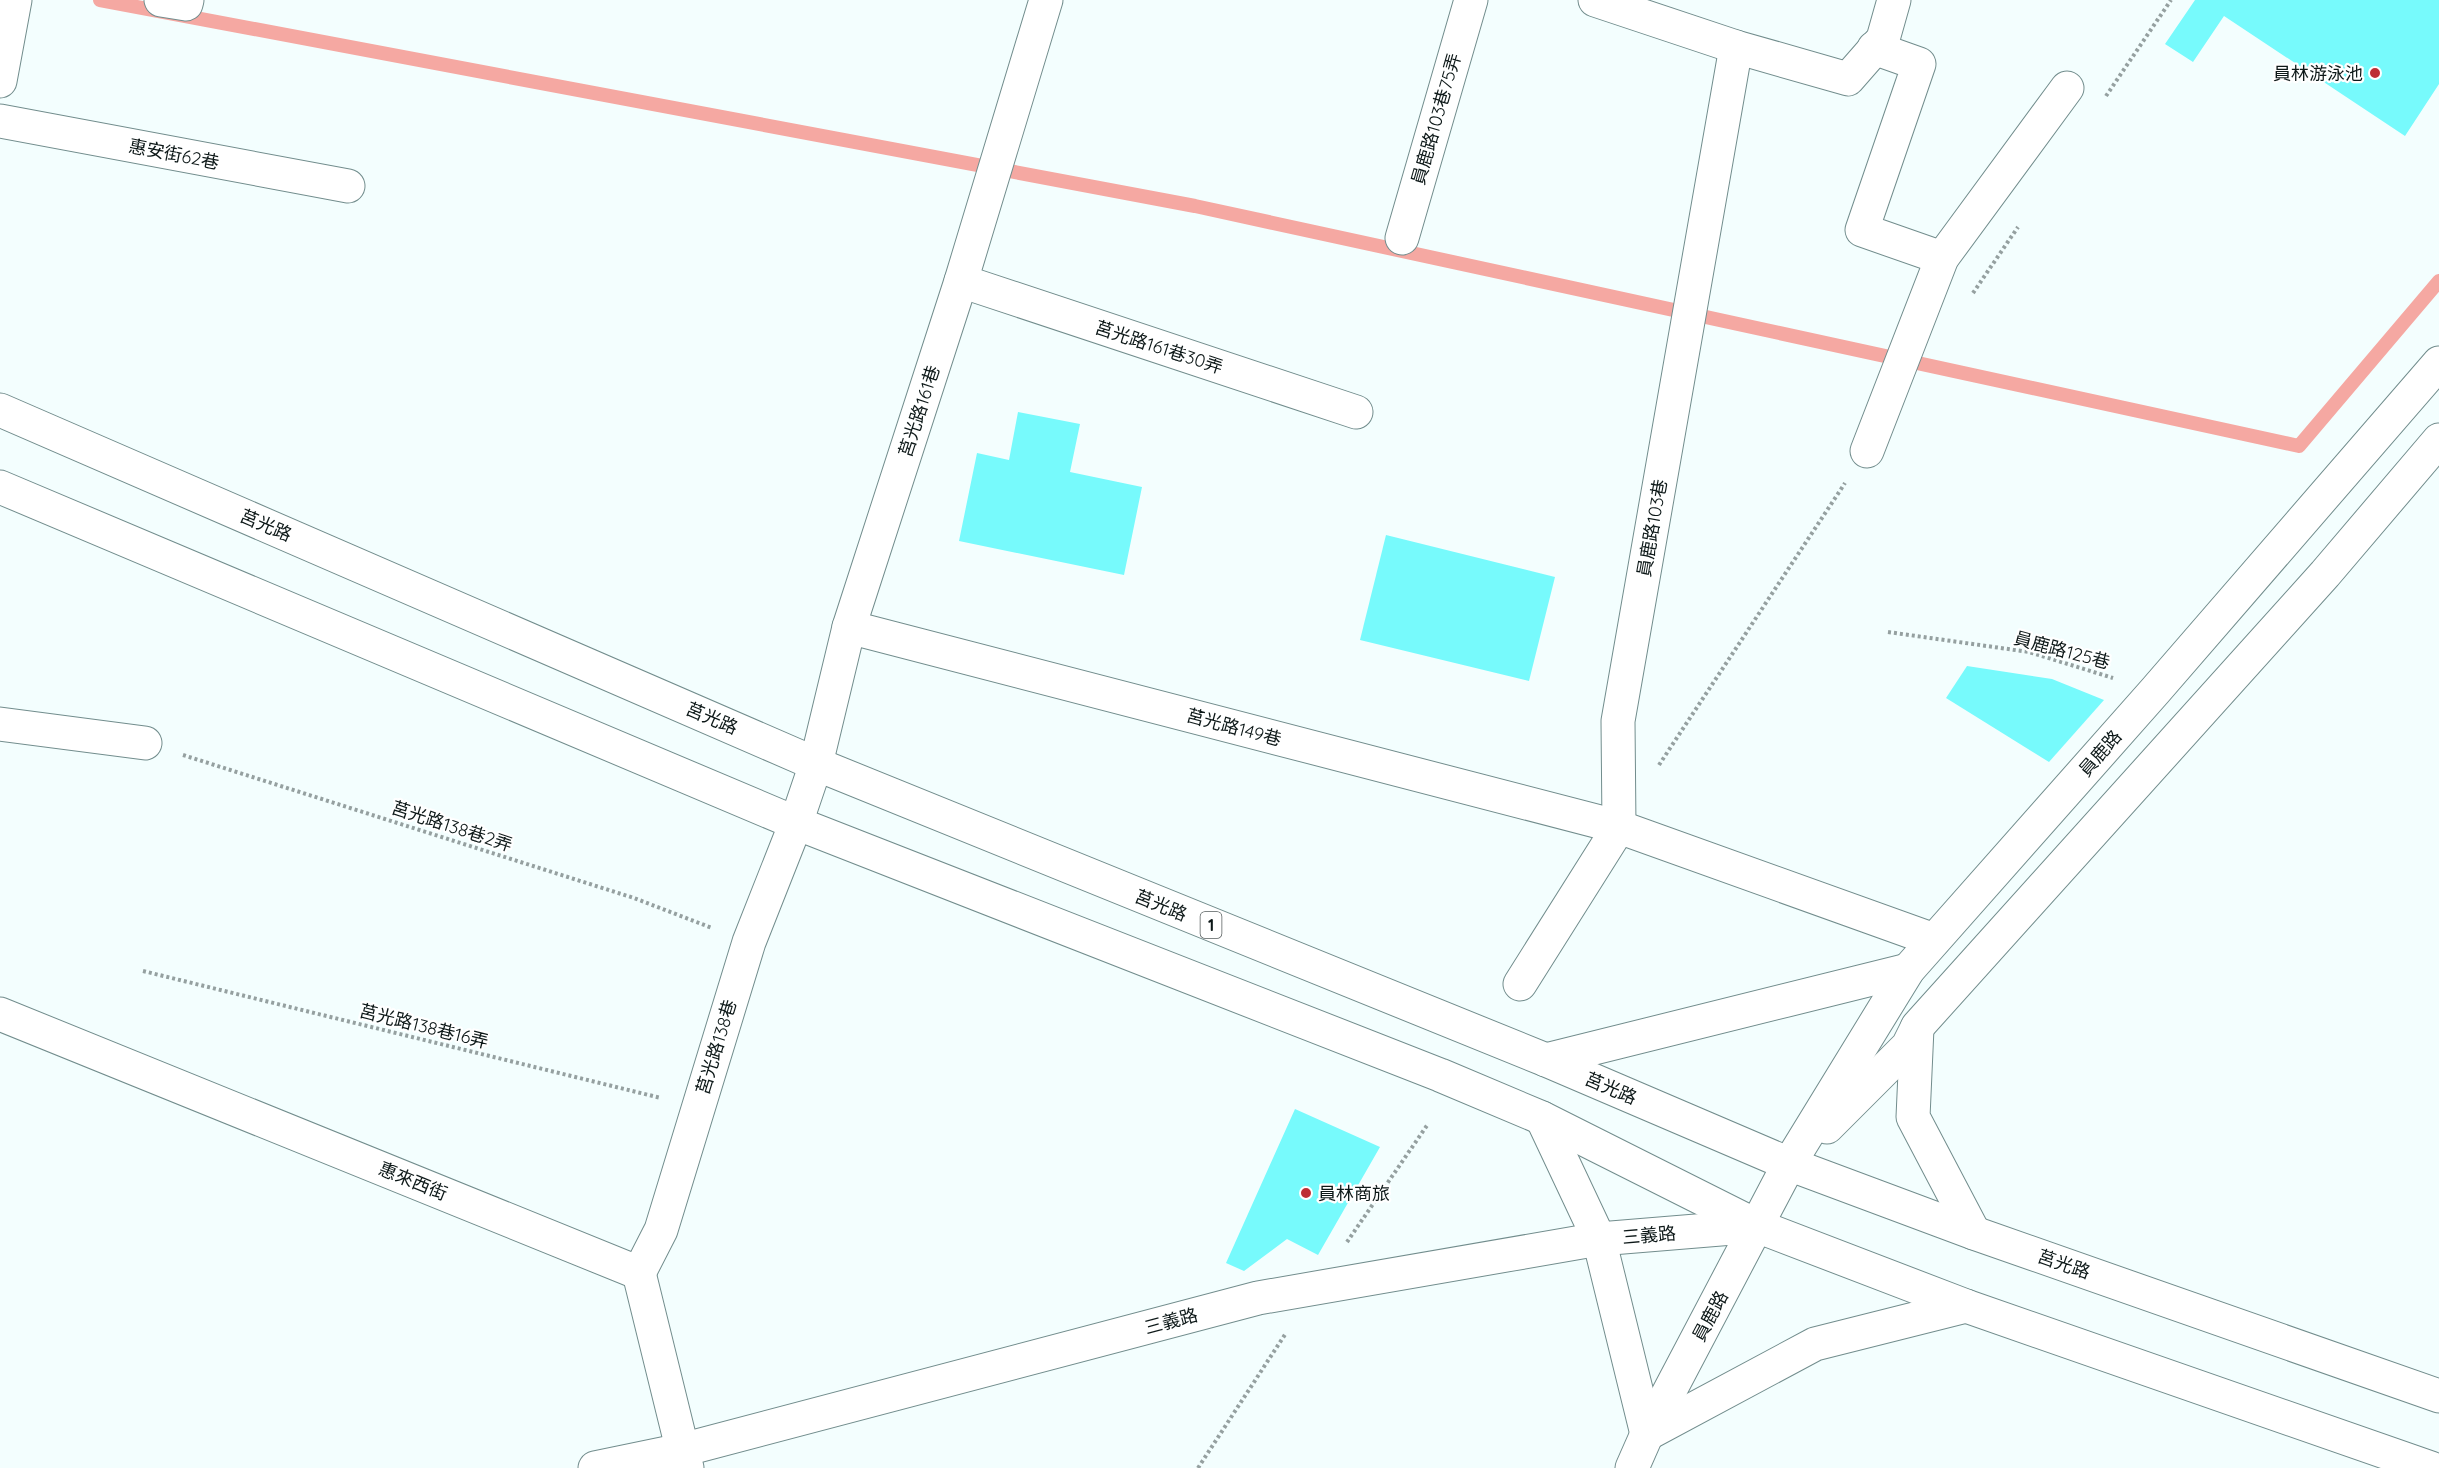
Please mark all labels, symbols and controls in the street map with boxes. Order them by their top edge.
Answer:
street label: 員鹿路103巷75弄 [1406,51,1466,187]
place label: 員林游泳池 [2273,62,2363,85]
marker: 員林游泳池 [2368,66,2382,80]
street label: 惠安街62巷 [127,134,221,174]
street label: 莒光路161巷30弄 [1092,316,1226,378]
street label: 莒光路161巷 [893,362,945,460]
street label: 員鹿路103巷 [1632,477,1672,579]
street label: 莒光路 [237,504,295,546]
street label: 員鹿路125巷 [2011,626,2113,674]
street label: 莒光路 [683,697,741,739]
street label: 莒光路149巷 [1184,703,1284,751]
street label: 員鹿路 [2074,725,2126,781]
street label: 莒光路138巷2弄 [389,796,515,856]
street label: 莒光路 [1132,884,1190,926]
road number: 1 [1200,912,1222,938]
street label: 莒光路138巷 [691,997,741,1097]
street label: 莒光路138巷16弄 [357,999,491,1053]
street label: 莒光路 [1582,1067,1640,1109]
street label: 惠來西街 [375,1157,451,1205]
place label: 員林商旅 [1318,1182,1390,1205]
marker: 員林商旅 [1299,1186,1313,1200]
street label: 三義路 [1621,1221,1677,1249]
street label: 莒光路 [2035,1244,2093,1284]
street label: 員鹿路 [1687,1287,1733,1345]
street label: 三義路 [1142,1303,1200,1339]

